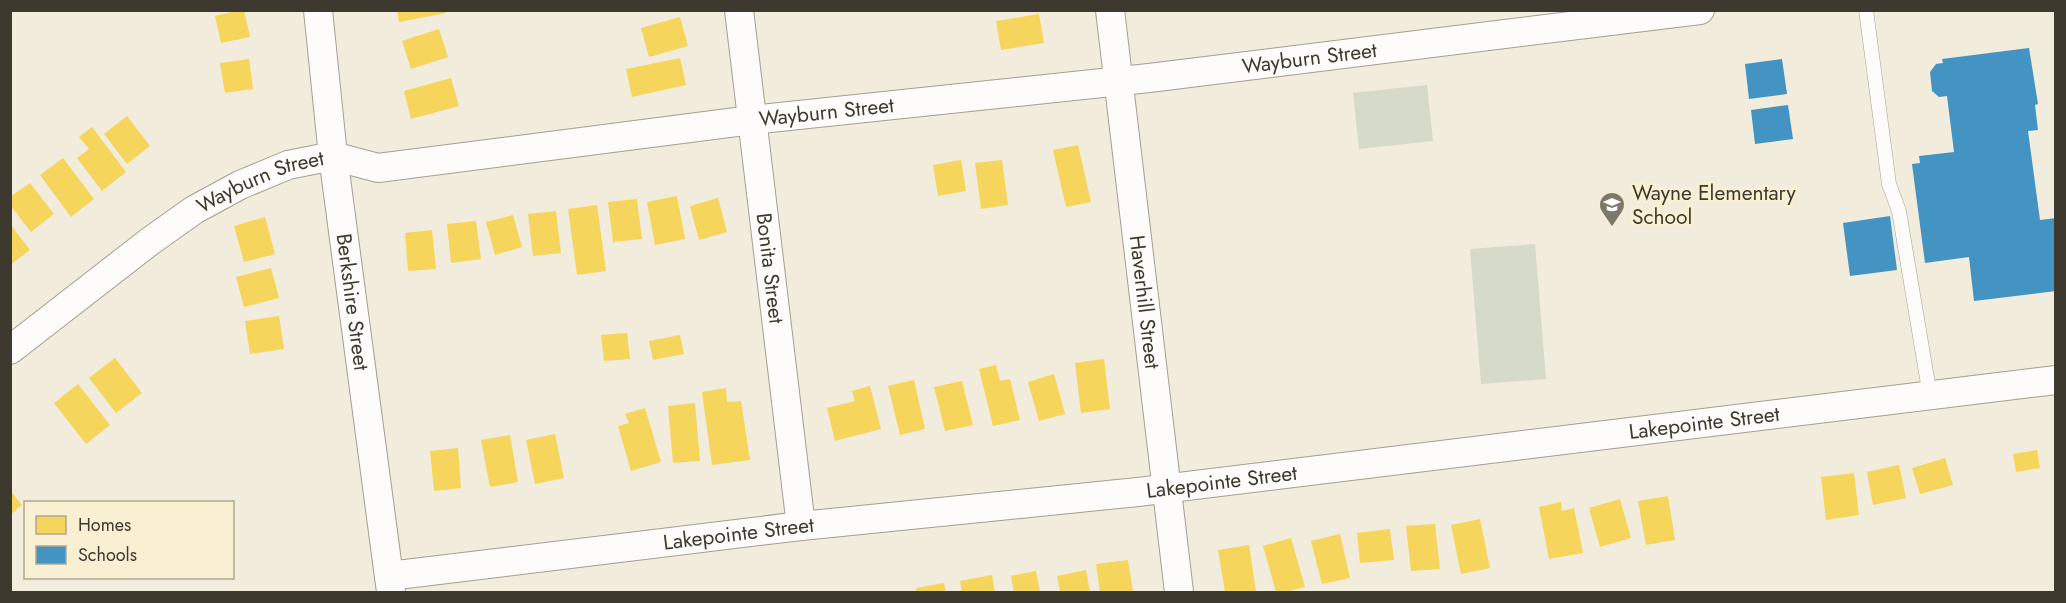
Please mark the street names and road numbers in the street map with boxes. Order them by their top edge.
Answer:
street label: Wayburn Street [1240,35,1379,81]
street label: Wayburn Street [757,90,895,134]
street label: Wayburn Street [191,143,326,221]
street label: Bonita Street [748,211,792,325]
street label: Berkshire Street [328,231,376,372]
street label: Haverhill Street [1122,233,1167,371]
street label: Lakepointe Street [1627,399,1781,447]
street label: Lakepointe Street [1145,458,1299,506]
street label: Lakepointe Street [661,510,815,558]

